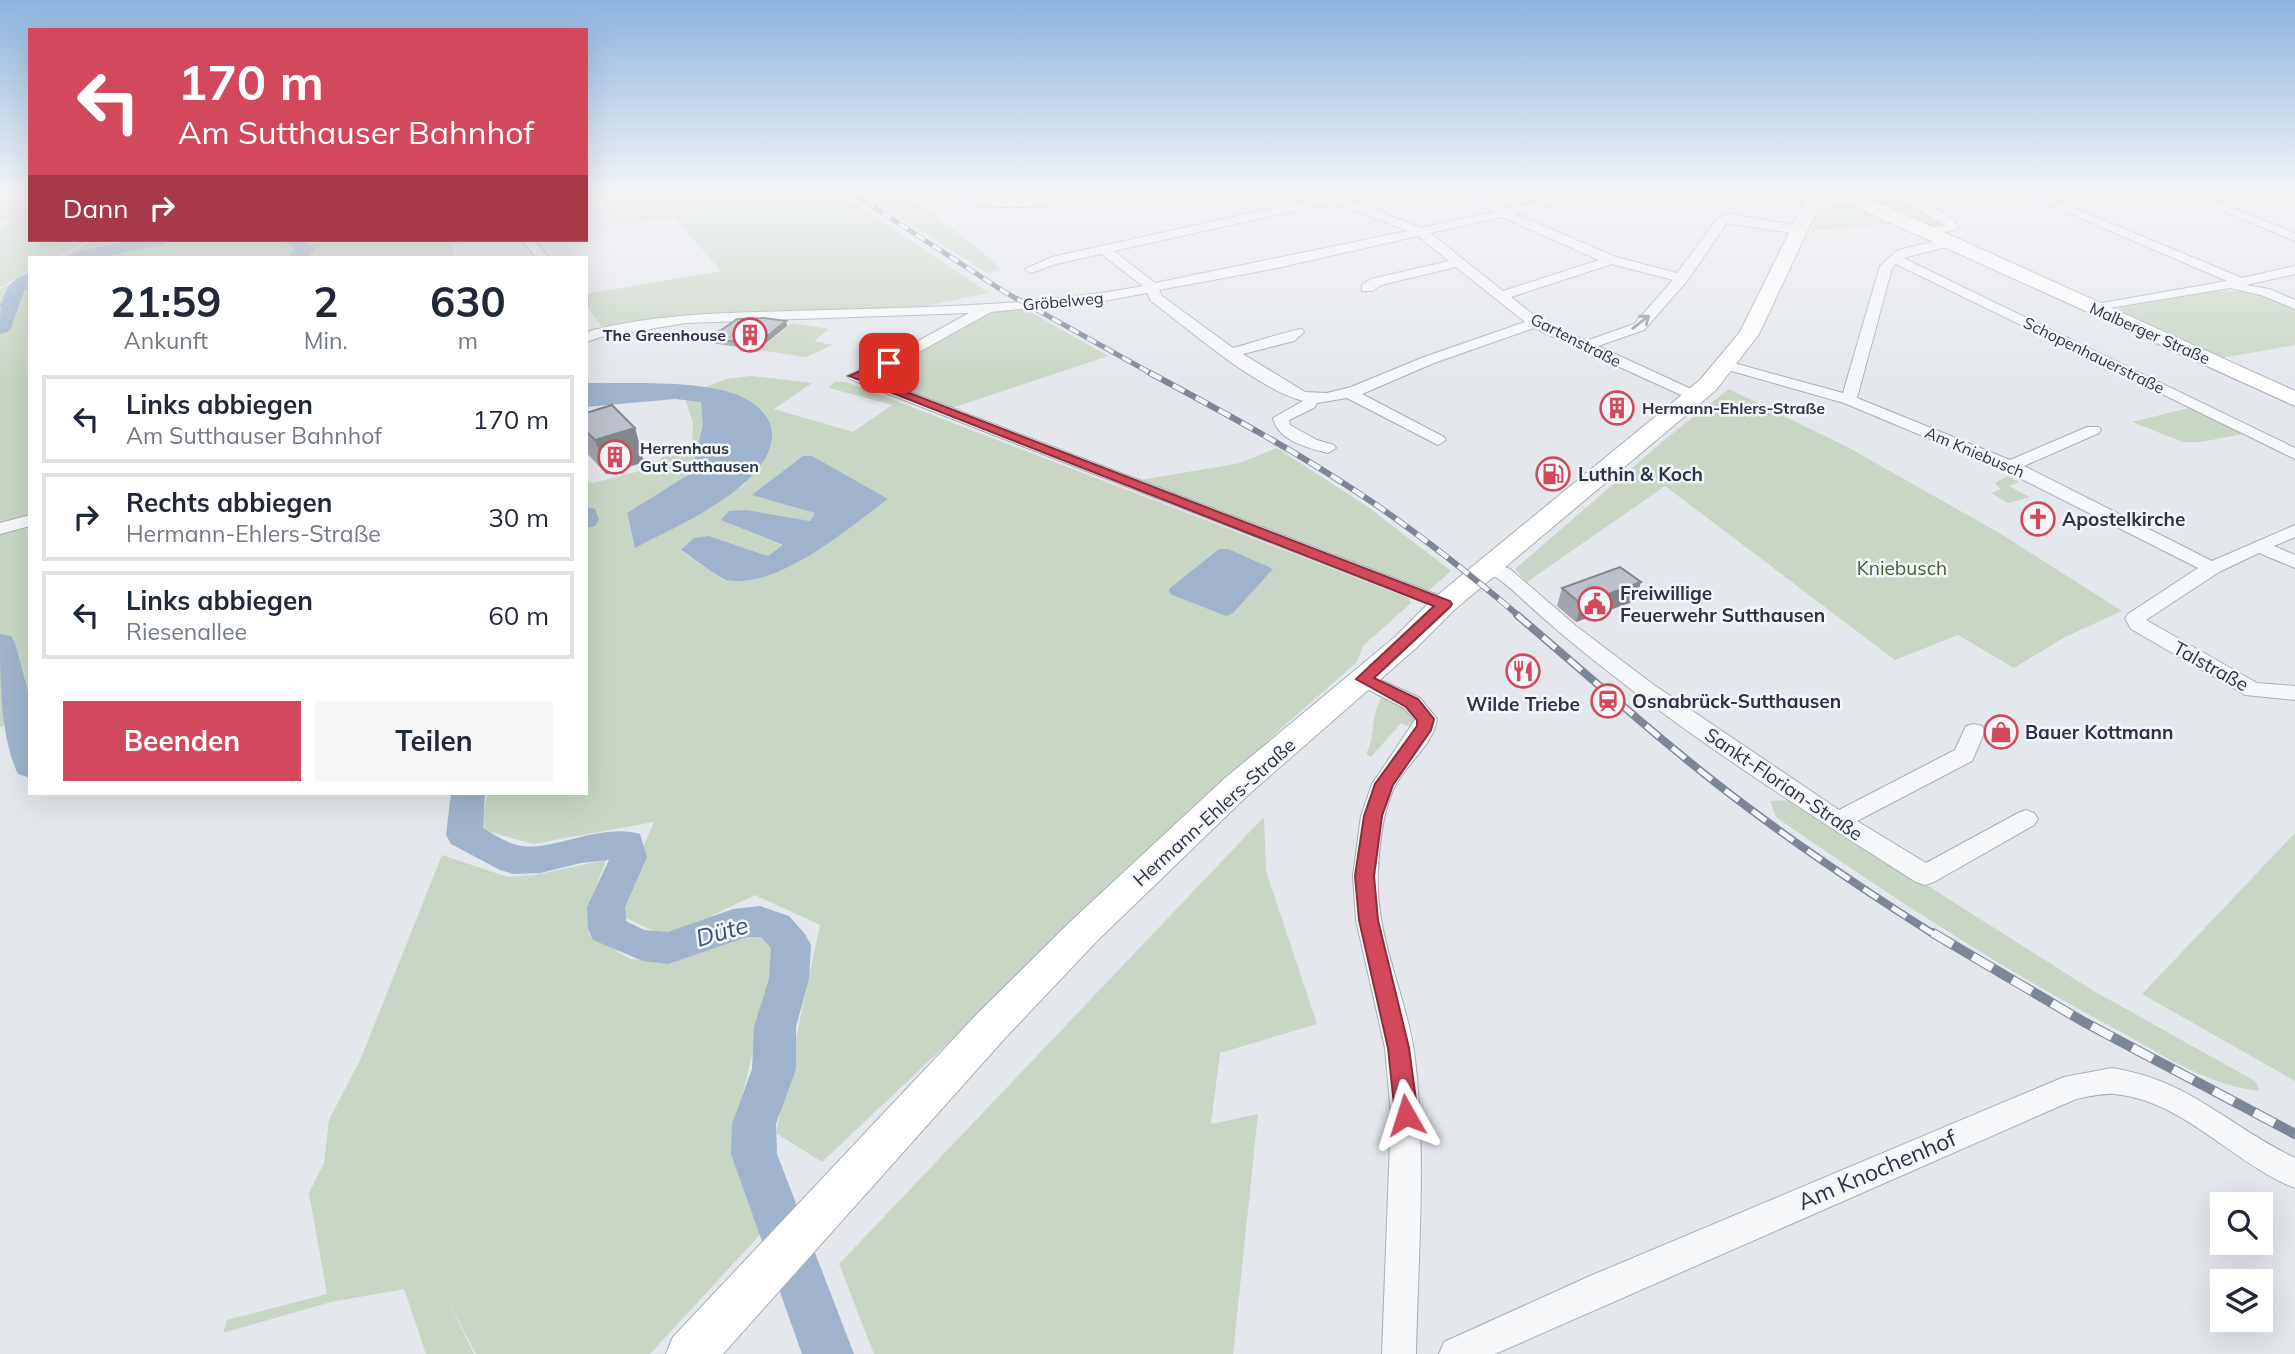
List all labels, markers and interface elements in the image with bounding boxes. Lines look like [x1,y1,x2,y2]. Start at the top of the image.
text: 170 m [178,51,324,112]
icon: left [63,56,154,147]
text: Am Sutthauser Bahnhof [178,112,534,152]
icon: right [143,189,181,227]
text: Dann [63,192,129,225]
text: 21:59 [110,275,222,328]
text: 2 [313,275,338,328]
text: 630 [430,275,506,328]
street label: Gröbelweg [1022,288,1104,314]
street label: Malberger Straße [2087,298,2213,368]
street label: Gartenstraße [1527,309,1625,371]
street label: Schopenhauerstraße [2020,312,2168,398]
one-way arrow [1632,315,1651,330]
building icon: The Greenhouse [731,316,769,354]
place label: The Greenhouse [603,325,726,345]
text: Ankunft [124,326,208,355]
text: Min. [304,326,348,355]
text: m [458,326,478,355]
pin [859,333,919,393]
icon: arrive [870,344,908,382]
text: Links abbiegen [126,388,313,421]
building icon: Hermann-Ehlers-Straße [1598,389,1636,427]
place label: Hermann-Ehlers-Straße [1642,398,1825,418]
icon: left [67,400,105,438]
text: 170 m [473,403,549,436]
text: Am Sutthauser Bahnhof [126,421,382,450]
street label: Am Kniebusch [1922,422,2028,482]
building icon: Herrenhaus Gut Sutthausen [596,438,634,476]
place label: Herrenhaus Gut Sutthausen [640,438,759,476]
fuel station icon: Luthin & Koch [1534,455,1572,493]
place label: Luthin & Koch [1578,462,1703,486]
text: Rechts abbiegen [126,486,332,519]
icon: right [67,498,105,536]
church icon: Apostelkirche [2019,500,2057,538]
text: 30 m [488,501,549,534]
place label: Apostelkirche [2062,507,2185,531]
text: Hermann-Ehlers-Straße [126,519,381,548]
park label: Kniebusch [1857,556,1947,580]
place label: Freiwillige Feuerwehr Sutthausen [1620,581,1825,627]
text: Links abbiegen [126,584,313,617]
public building icon: Freiwillige Feuerwehr Sutthausen [1576,585,1614,623]
icon: left [67,596,105,634]
text: 60 m [488,599,549,632]
text: Riesenallee [126,617,247,646]
street label: Talstraße [2169,636,2253,696]
restaurant icon: Wilde Triebe [1504,652,1542,690]
station icon: Osnabrück-Sutthausen [1589,682,1627,720]
place label: Osnabrück-Sutthausen [1632,689,1841,713]
place label: Wilde Triebe [1466,692,1580,716]
button: Beenden [63,701,301,781]
button: Teilen [315,701,553,781]
shop icon: Bauer Kottmann [1982,713,2020,751]
place label: Bauer Kottmann [2025,720,2174,744]
street label: Sankt-Florian-Straße [1700,722,1868,846]
street label: Hermann-Ehlers-Straße [1128,733,1300,891]
water label: Düte [692,909,751,953]
position arrow [1369,1078,1443,1152]
street label: Am Knochenhof [1793,1123,1961,1216]
map controls [2210,1192,2273,1332]
button: search [2210,1192,2273,1255]
button: layers [2210,1269,2273,1332]

